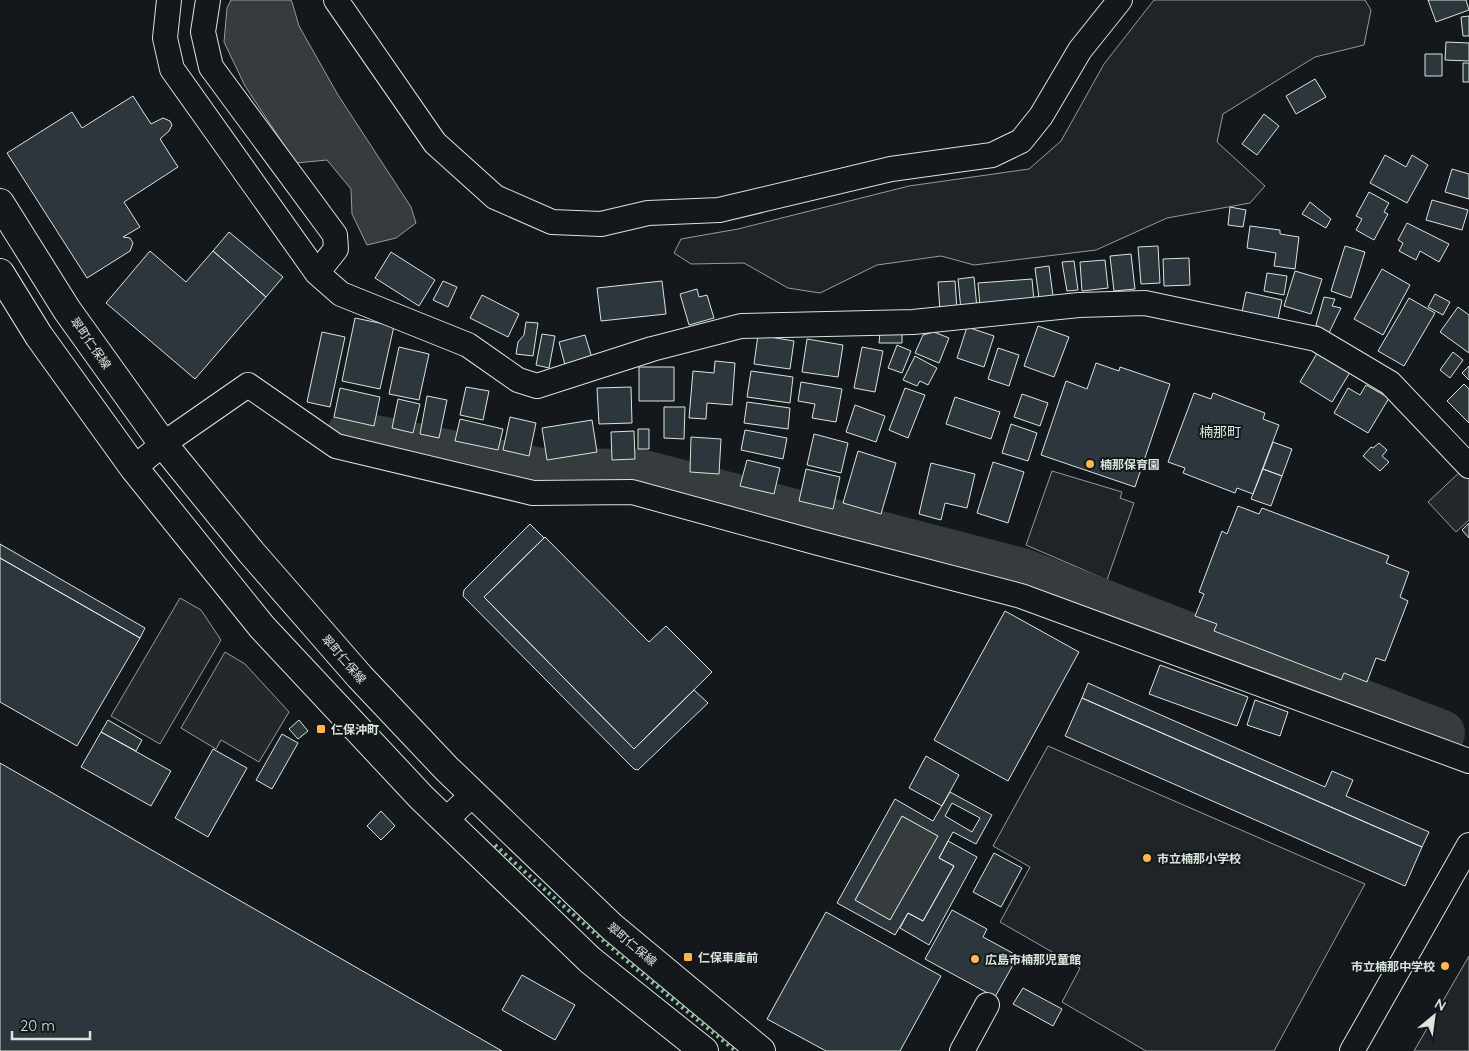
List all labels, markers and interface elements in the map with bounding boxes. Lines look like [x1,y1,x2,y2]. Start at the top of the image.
street label: 翠町仁保線 [68,314,114,372]
district label: 楠那町 [1199,423,1241,441]
place label: 楠那保育園 [1100,457,1160,472]
marker: 楠那保育園 [1084,458,1096,470]
street label: 翠町仁保線 [319,631,369,687]
place label: 仁保沖町 [331,722,379,737]
marker: 仁保沖町 [315,723,327,735]
place label: 市立楠那小学校 [1157,851,1241,866]
marker: 市立楠那小学校 [1141,852,1153,864]
street label: 翠町仁保線 [604,919,660,969]
place label: 仁保車庫前 [698,950,758,965]
marker: 仁保車庫前 [682,951,694,963]
place label: 広島市楠那児童館 [985,952,1081,967]
marker: 広島市楠那児童館 [969,953,981,965]
place label: 市立楠那中学校 [1351,959,1435,974]
marker: 市立楠那中学校 [1439,960,1451,972]
north arrow [1409,991,1459,1041]
text: N [1431,994,1449,1015]
scale bar [12,1008,90,1040]
text: 20 m [20,1016,55,1035]

